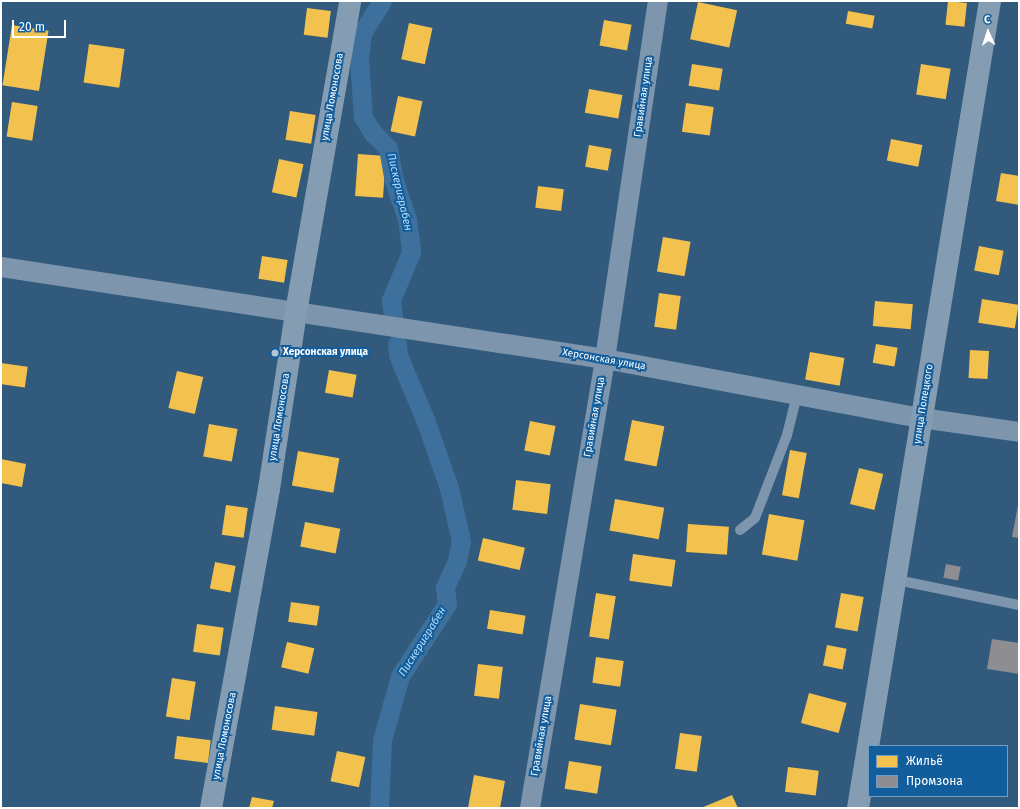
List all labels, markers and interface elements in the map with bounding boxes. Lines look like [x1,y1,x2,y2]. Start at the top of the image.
scale bar [14,12,68,38]
north arrow [968,12,1008,52]
text: С [984,13,991,26]
text: 20 m [19,20,45,34]
street label: улица Ломоносова [319,52,347,142]
street label: Гравийная улица [632,56,656,138]
water label: Пискериграбен [384,152,414,232]
place label: Херсонская улица [283,347,368,359]
street label: Херсонская улица [561,347,647,373]
marker: Херсонская улица [270,348,280,358]
street label: улица Полецкого [912,363,936,445]
street label: улица Ломоносова [267,372,293,462]
street label: Гравийная улица [582,376,608,458]
water label: Пискериграбен [396,605,450,679]
street label: улица Ломоносова [211,691,239,781]
street label: Гравийная улица [529,695,555,777]
legend [868,745,1008,797]
text: Жильё [906,754,943,768]
text: Промзона [906,774,963,788]

